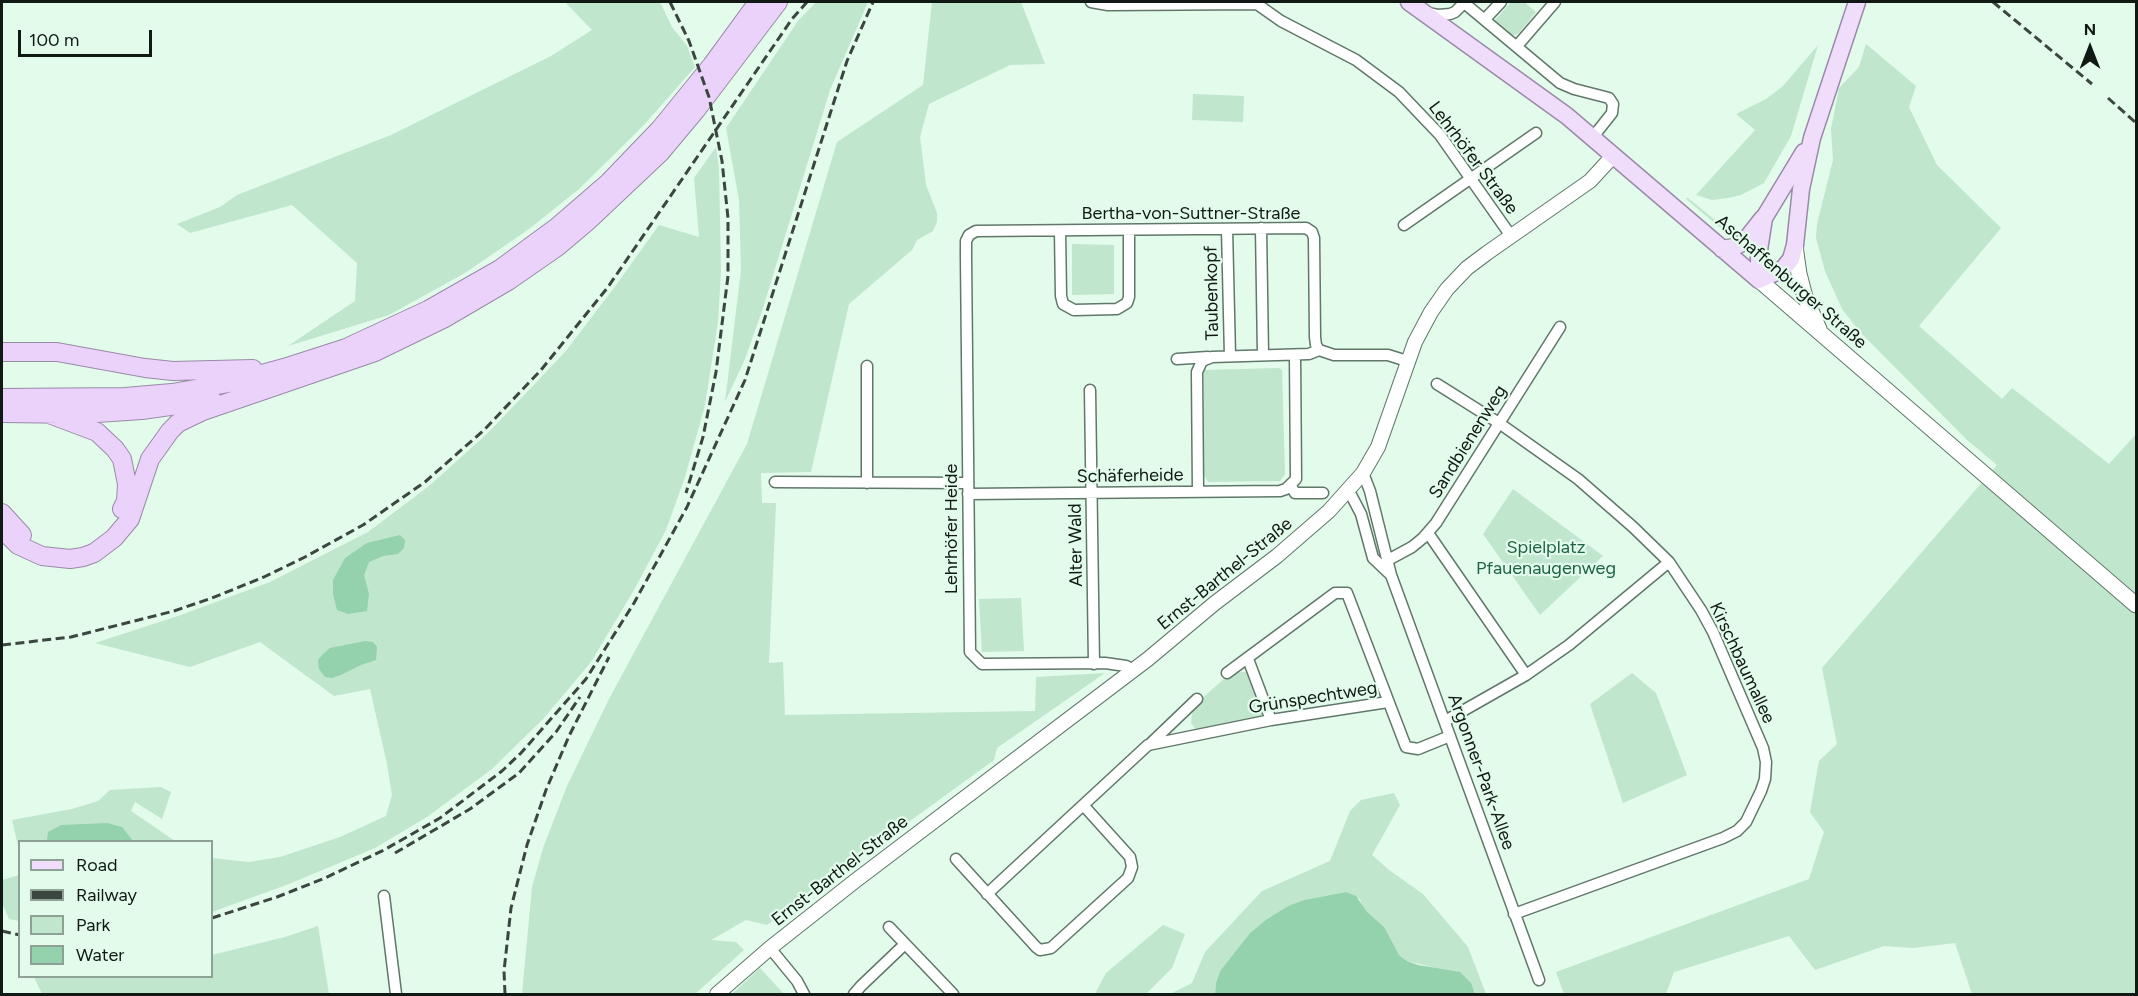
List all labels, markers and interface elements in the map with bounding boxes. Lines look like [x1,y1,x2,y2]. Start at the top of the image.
scale bar [21,18,154,56]
north arrow [2060,18,2120,78]
text: N [2084,20,2096,39]
text: 100 m [29,29,79,51]
street label: Lehrhöfer Straße [1423,97,1523,219]
street label: Bertha-von-Suttner-Straße [1082,203,1300,225]
street label: Aschaffenburger Straße [1711,210,1871,354]
street label: Taubenkopf [1200,245,1224,341]
street label: Sandbienenweg [1425,381,1511,503]
street label: Lehrhöfer Heide [941,464,963,594]
street label: Schäferheide [1076,464,1184,488]
street label: Alter Wald [1064,503,1088,587]
street label: Ernst-Barthel-Straße [1153,513,1297,635]
park label: Spielplatz Pfauenaugenweg [1476,537,1616,580]
street label: Kirschbaumallee [1704,599,1780,727]
street label: Grünspechtweg [1247,677,1379,719]
street label: Argonner-Park-Allee [1443,691,1519,853]
street label: Ernst-Barthel-Straße [768,811,912,931]
legend [18,840,213,978]
text: Road [76,854,117,876]
text: Railway [76,884,137,906]
text: Park [76,914,110,936]
text: Water [76,944,124,966]

